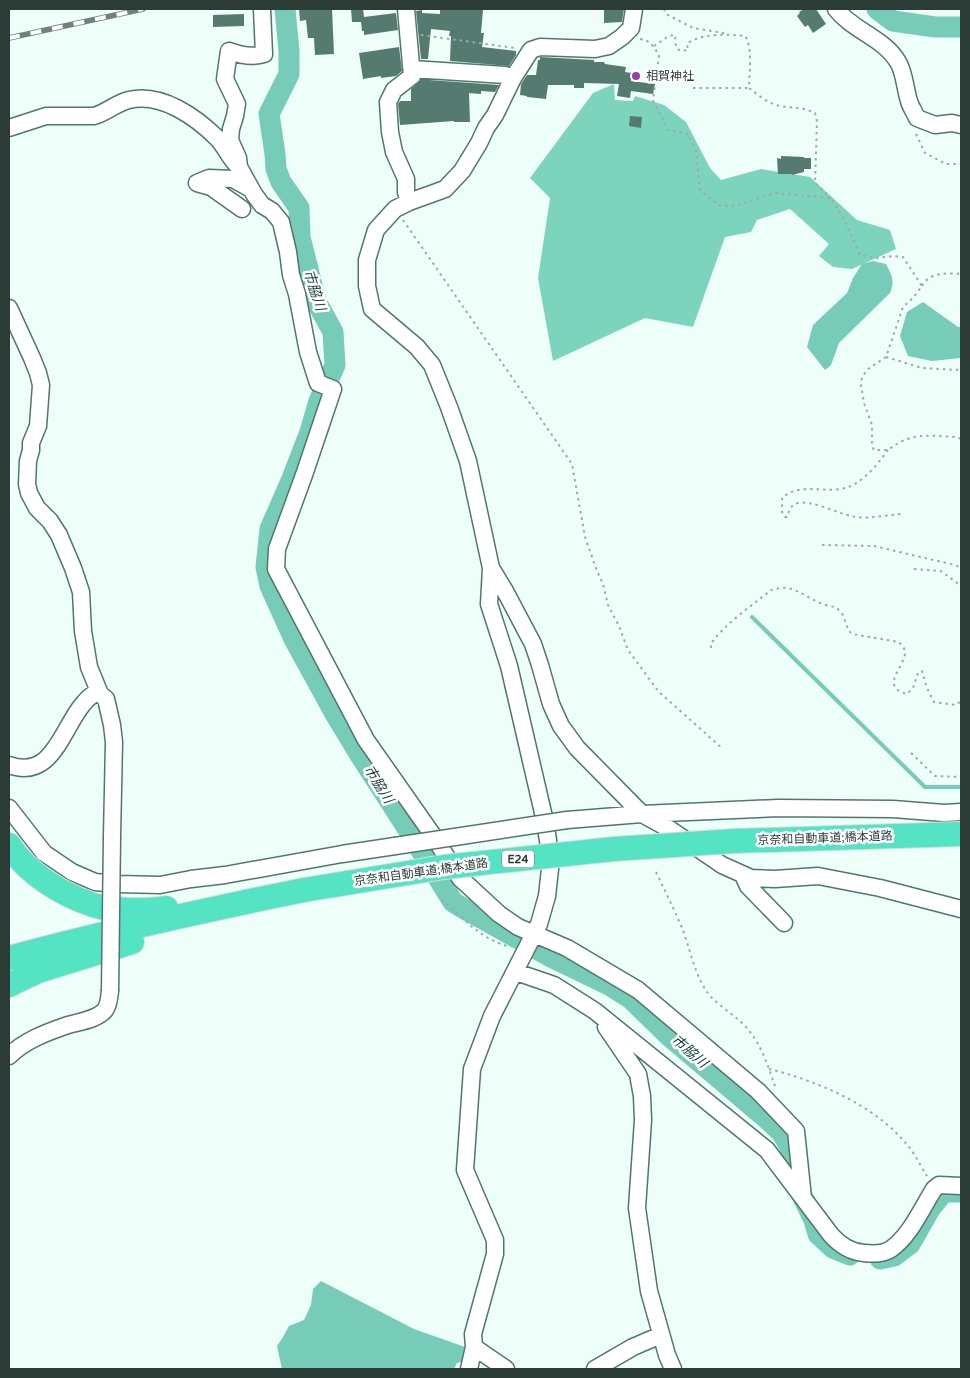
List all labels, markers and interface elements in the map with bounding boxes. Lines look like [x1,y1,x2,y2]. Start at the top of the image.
place label: 相賀神社 [646,69,694,83]
marker: 相賀神社 [630,70,642,82]
water label: 市脇川 [300,268,330,315]
water label: 市脇川 [360,762,398,808]
street label: 京奈和自動車道;橋本道路 [757,829,893,847]
road number: E24 [502,851,534,868]
street label: 京奈和自動車道;橋本道路 [353,856,489,888]
water label: 市脇川 [668,1031,713,1073]

